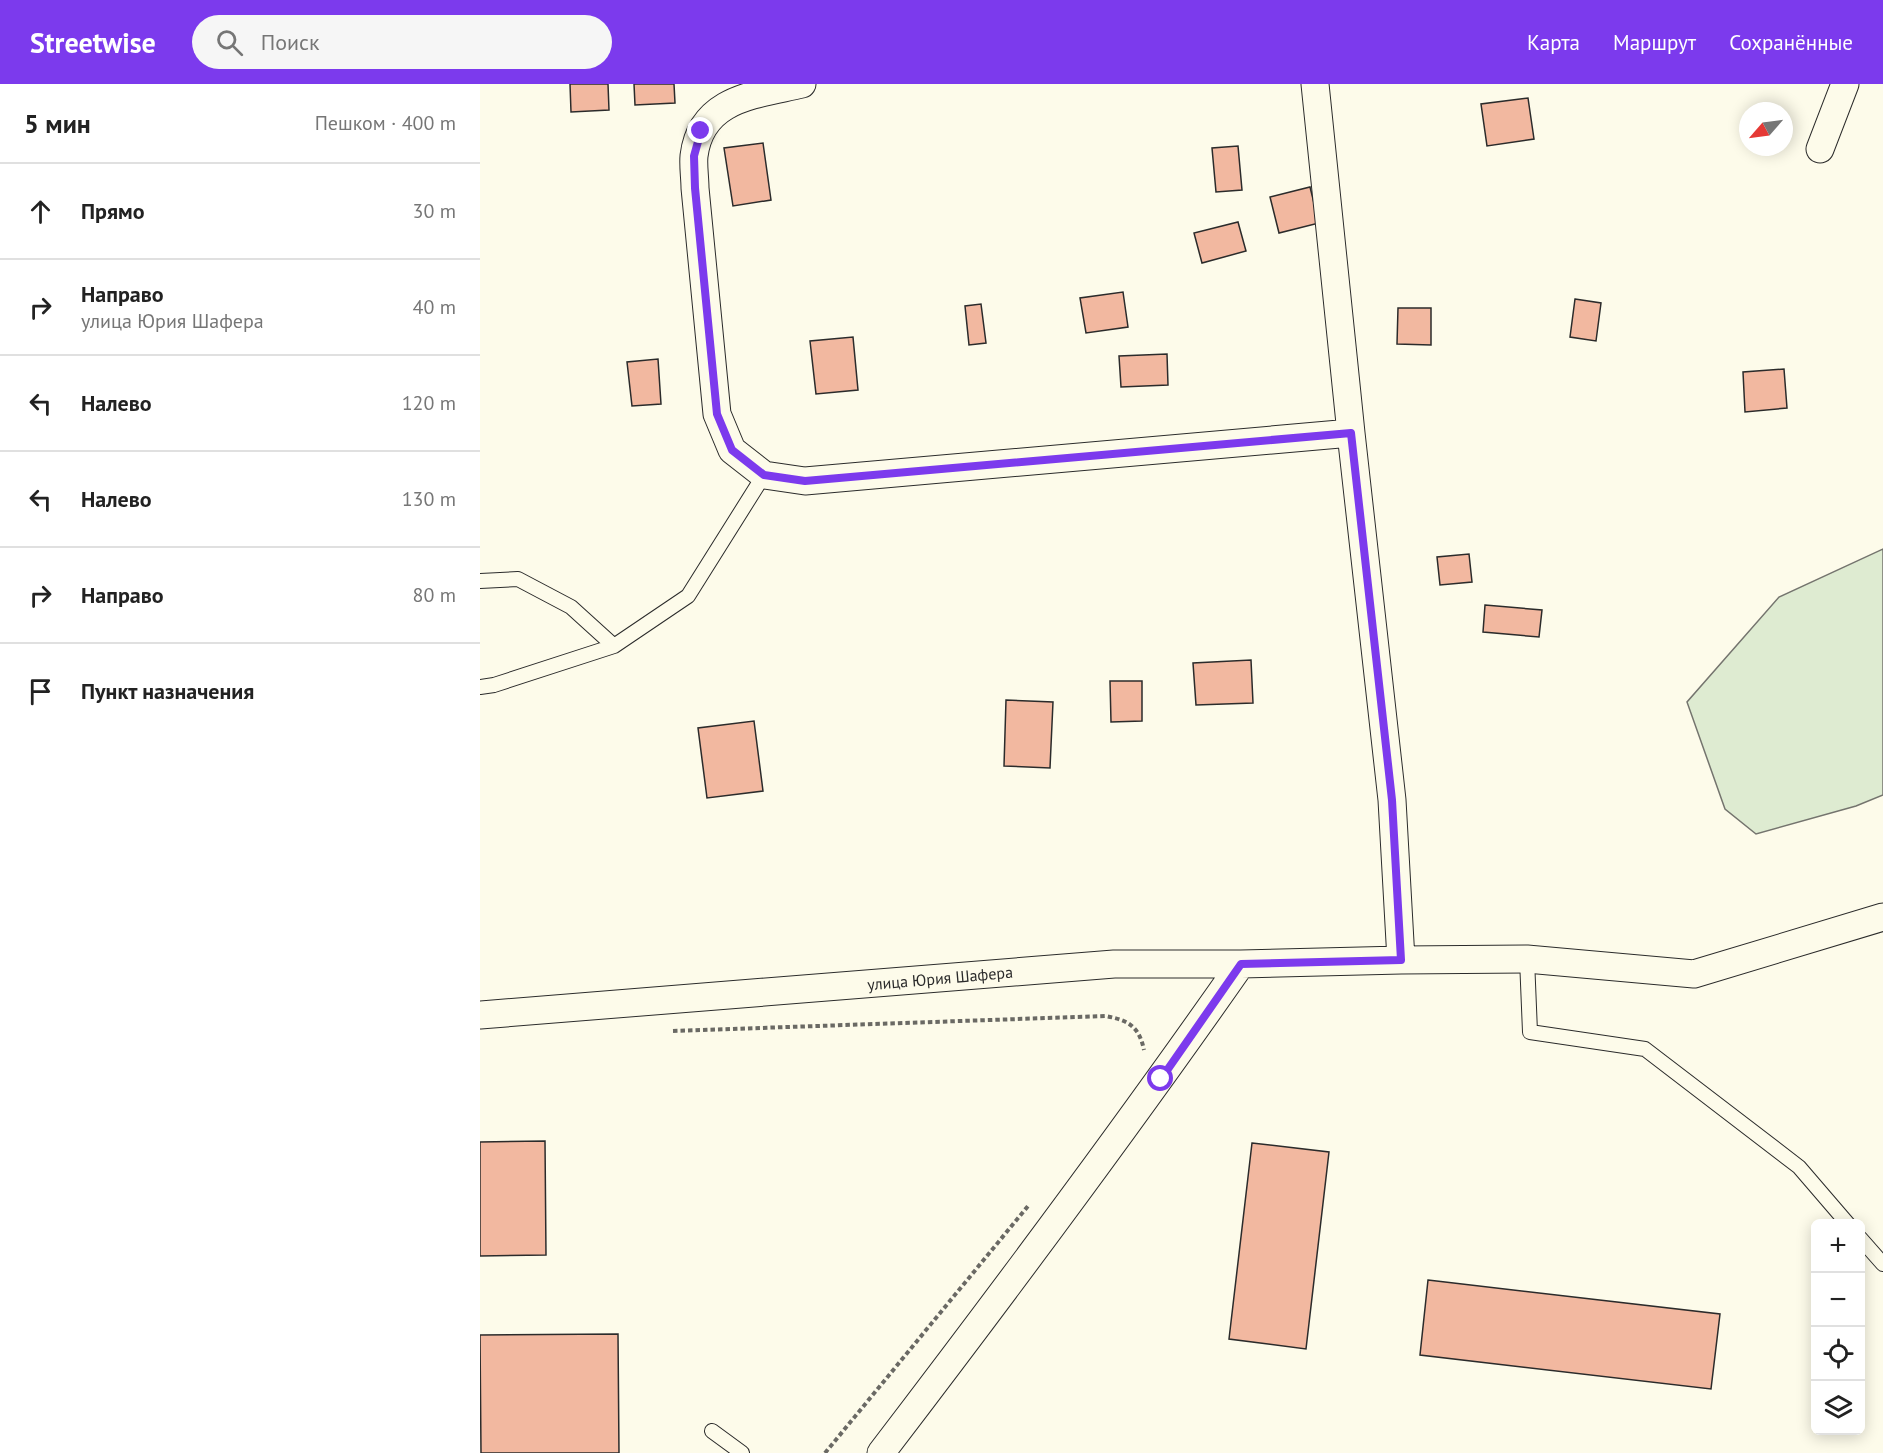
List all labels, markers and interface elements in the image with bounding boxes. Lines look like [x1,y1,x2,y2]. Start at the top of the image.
search box [192,15,612,69]
text: Streetwise [30,24,156,61]
icon: search [213,26,246,59]
text: Поиск [261,28,320,56]
text: Карта [1527,29,1580,56]
text: Маршрут [1613,29,1696,56]
text: Сохранённые [1729,29,1853,56]
north arrow [1739,102,1793,156]
text: 5 мин [24,107,91,140]
text: Пешком · 400 m [315,110,456,136]
route end [687,117,713,143]
icon: ahead [24,195,57,228]
text: Прямо [81,197,144,225]
text: 30 m [413,198,456,224]
text: Направо [81,280,164,308]
icon: right [24,291,57,324]
text: 40 m [413,294,456,320]
text: улица Юрия Шафера [81,308,264,334]
icon: left [24,387,57,420]
text: Налево [81,389,152,417]
text: 120 m [402,390,456,416]
icon: left [24,483,57,516]
text: Налево [81,485,152,513]
text: 130 m [402,486,456,512]
icon: right [24,579,57,612]
text: Направо [81,581,164,609]
text: 80 m [413,582,456,608]
icon: arrive [24,675,57,708]
text: Пункт назначения [81,677,254,705]
street label: улица Юрия Шафера [866,962,1014,994]
route start [1147,1065,1173,1091]
map controls [1811,1219,1865,1435]
button: + [1811,1219,1865,1273]
button: − [1811,1273,1865,1327]
button: locate [1811,1327,1865,1381]
button: layers [1811,1381,1865,1435]

